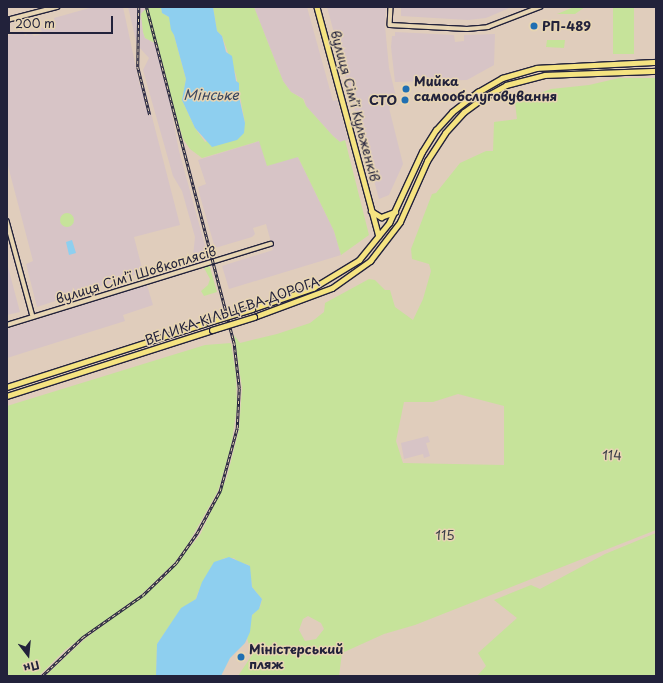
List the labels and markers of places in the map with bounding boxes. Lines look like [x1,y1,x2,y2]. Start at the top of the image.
place label: РП-489 [542,18,591,34]
marker: РП-489 [529,21,539,31]
place label: Мийка самообслуговування [414,74,557,105]
marker: Мийка самообслуговування [401,84,411,94]
place label: СТО [369,92,397,108]
marker: СТО [400,95,410,105]
place label: Міністерський пляж [249,642,343,673]
marker: Міністерський пляж [236,652,246,662]

